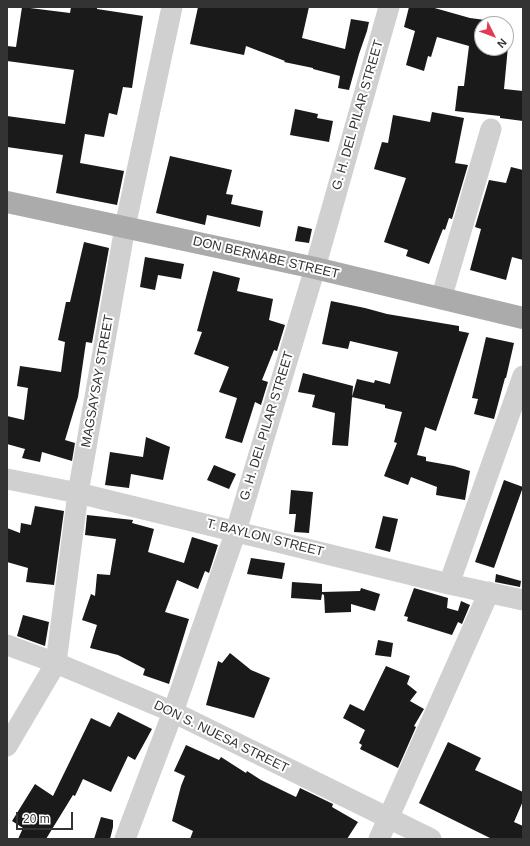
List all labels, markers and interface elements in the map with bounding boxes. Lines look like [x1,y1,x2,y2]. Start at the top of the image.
north arrow [474,16,514,56]
text: N [495,36,509,50]
street label: G. H. DEL PILAR STREET [329,38,387,192]
street label: DON BERNABE STREET [191,234,341,282]
street label: MAGSAYSAY STREET [79,313,117,449]
street label: G. H. DEL PILAR STREET [237,349,297,503]
street label: T. BAYLON STREET [205,516,325,560]
street label: DON S. NUESA STREET [151,698,291,776]
scale bar [18,804,75,830]
text: 20 m [23,812,50,826]

